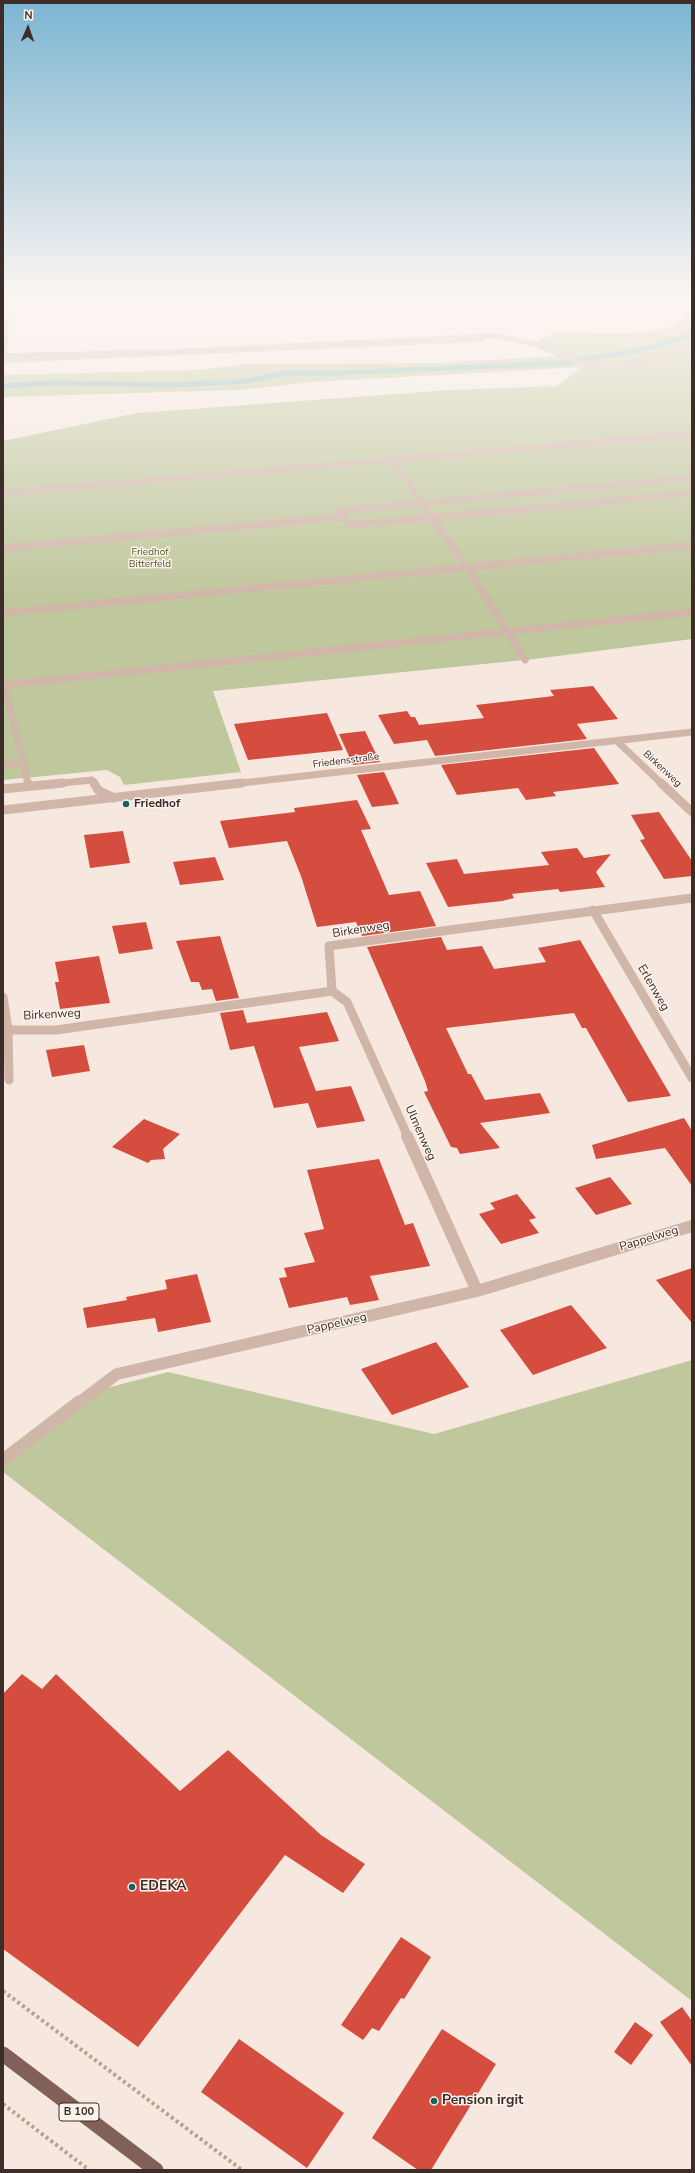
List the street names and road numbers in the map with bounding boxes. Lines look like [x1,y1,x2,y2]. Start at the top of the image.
street label: Birkenweg [640,748,684,790]
street label: Friedensstraße [312,751,380,771]
street label: Birkenweg [331,918,391,942]
street label: Erlenweg [634,962,672,1014]
street label: Birkenweg [23,1006,81,1024]
street label: Ulmenweg [401,1103,439,1163]
street label: Pappelweg [618,1223,680,1255]
street label: Pappelweg [306,1310,368,1338]
road number: B 100 [59,2103,99,2121]

